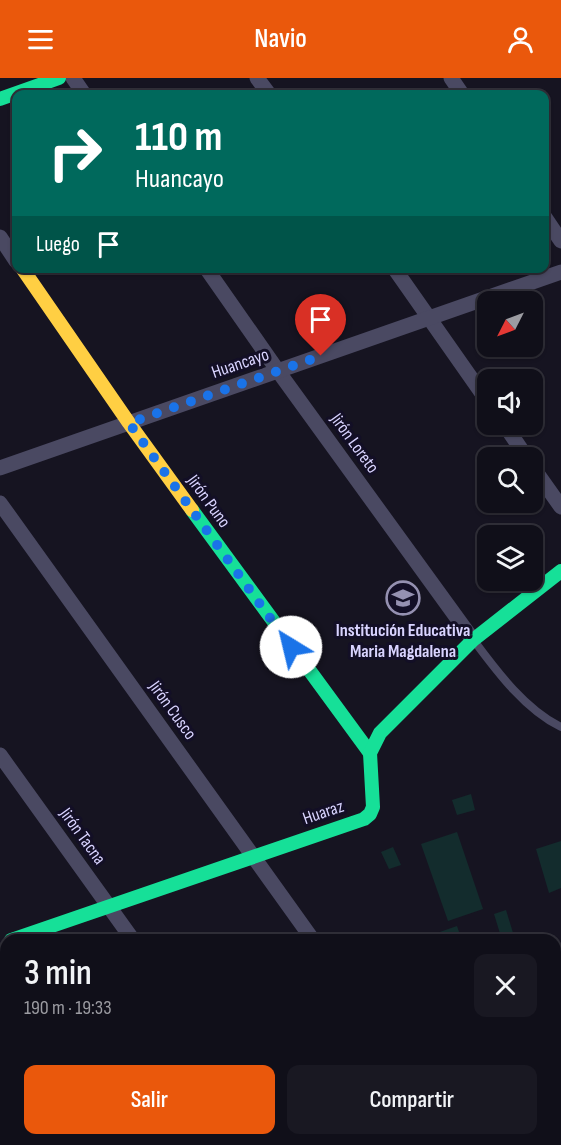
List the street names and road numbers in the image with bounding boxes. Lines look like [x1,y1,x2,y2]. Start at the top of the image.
street label: Huancayo [209,344,272,383]
street label: Jirón Loreto [325,408,383,477]
street label: Jirón Puno [182,470,235,532]
street label: Jirón Cusco [144,676,201,744]
street label: Huaraz [300,796,347,829]
street label: Jirón Tacna [54,803,110,869]

